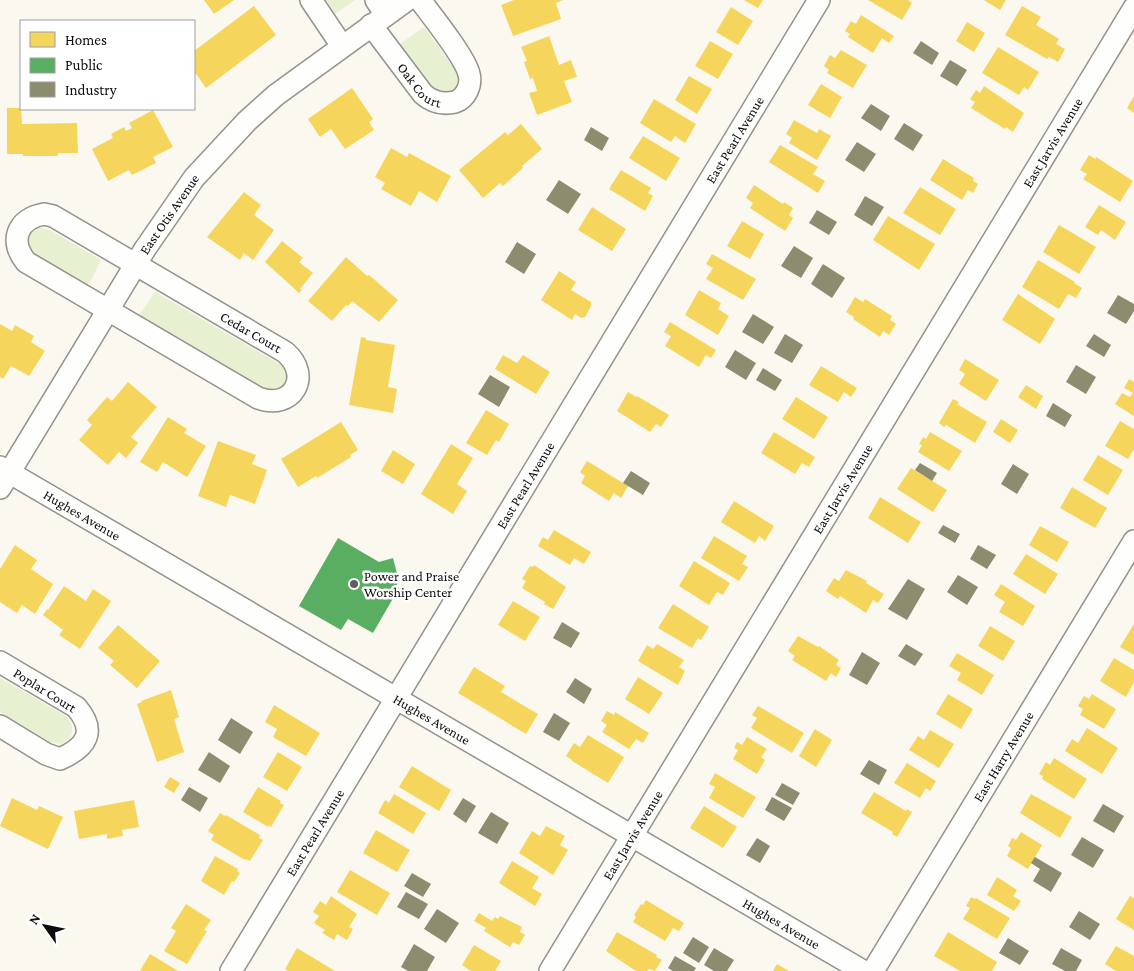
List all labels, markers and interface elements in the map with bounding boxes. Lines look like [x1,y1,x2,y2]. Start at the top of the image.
legend [20,20,195,110]
text: Homes [65,32,107,48]
text: Public [65,57,103,73]
street label: Oak Court [394,60,443,111]
text: Industry [65,82,117,99]
street label: East Pearl Avenue [702,93,767,186]
street label: East Jarvis Avenue [1019,95,1086,190]
street label: East Otis Avenue [136,170,202,257]
street label: Cedar Court [218,308,285,356]
street label: East Pearl Avenue [493,439,558,532]
street label: East Jarvis Avenue [809,441,876,537]
street label: Hughes Avenue [41,486,123,544]
place label: Power and Praise Worship Center [364,568,459,600]
marker: Power and Praise Worship Center [348,578,360,590]
street label: Poplar Court [11,664,80,716]
street label: Hughes Avenue [390,690,473,748]
street label: East Harry Avenue [970,708,1037,805]
street label: East Pearl Avenue [282,786,347,879]
street label: East Jarvis Avenue [599,787,666,883]
street label: Hughes Avenue [740,895,823,952]
north arrow [20,901,70,951]
text: N [25,910,44,927]

